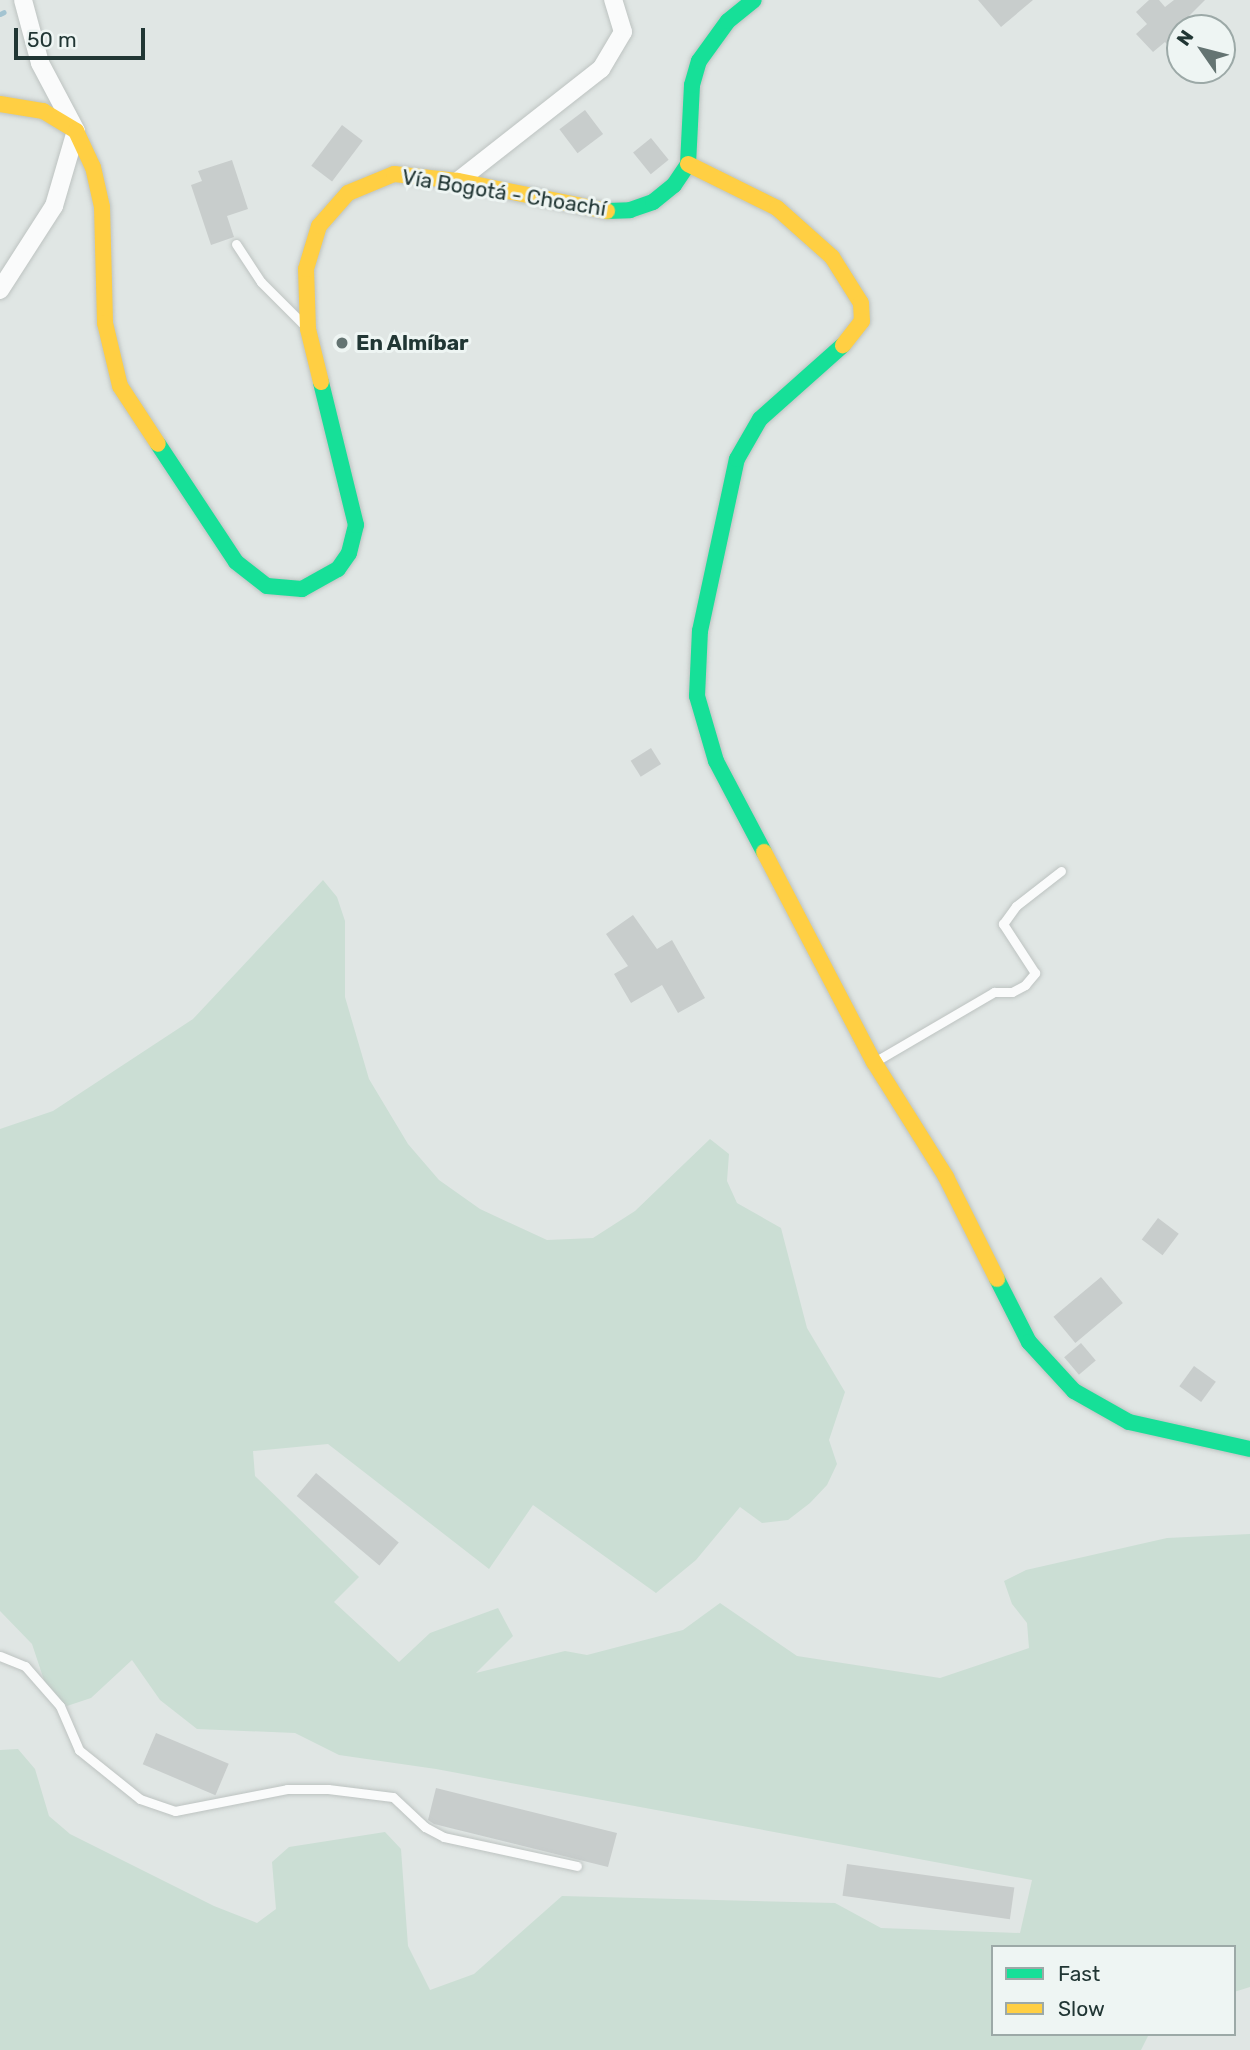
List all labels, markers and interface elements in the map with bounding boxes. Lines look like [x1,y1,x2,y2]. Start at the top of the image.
scale bar [18,14,149,58]
north arrow [1166,14,1236,84]
text: N [1172,26,1198,50]
text: 50 m [27,27,77,52]
street label: Vía Bogotá - Choachí [400,164,608,222]
place label: En Almíbar [356,330,469,356]
marker: En Almíbar [334,335,350,351]
legend [991,1945,1236,2036]
text: Fast [1058,1961,1100,1986]
text: Slow [1058,1996,1105,2021]

